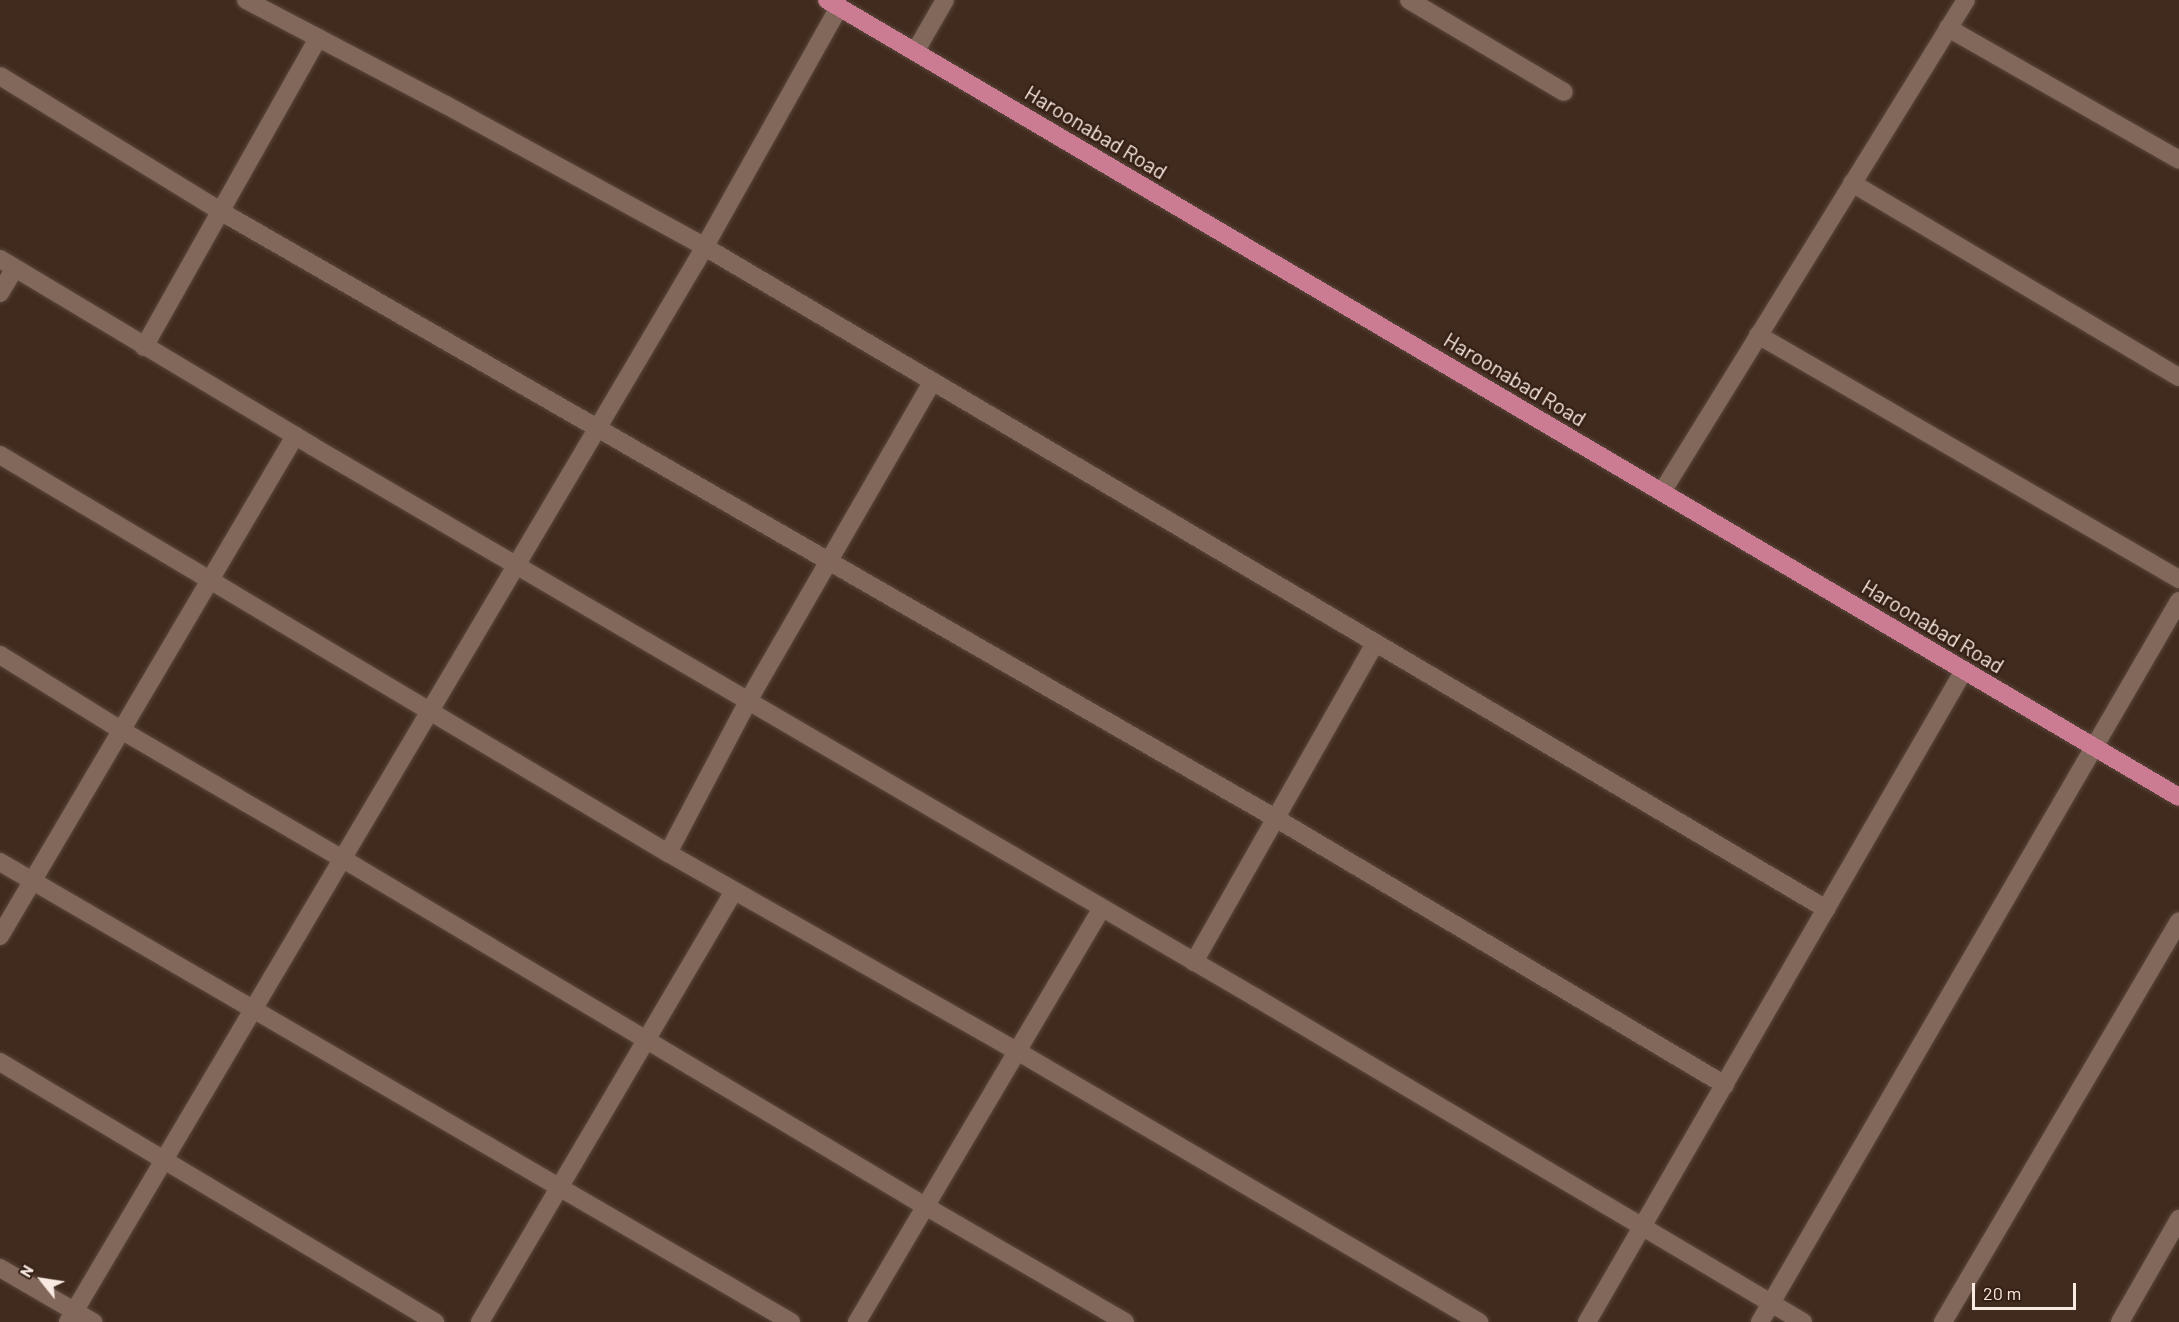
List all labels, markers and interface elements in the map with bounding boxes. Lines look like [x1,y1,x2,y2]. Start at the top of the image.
street label: Haroonabad Road [1020,80,1172,184]
street label: Haroonabad Road [1439,327,1591,431]
street label: Haroonabad Road [1857,574,2009,678]
north arrow [12,1250,72,1310]
text: N [15,1261,37,1280]
scale bar [1975,1271,2078,1309]
text: 20 m [1983,1282,2021,1304]

